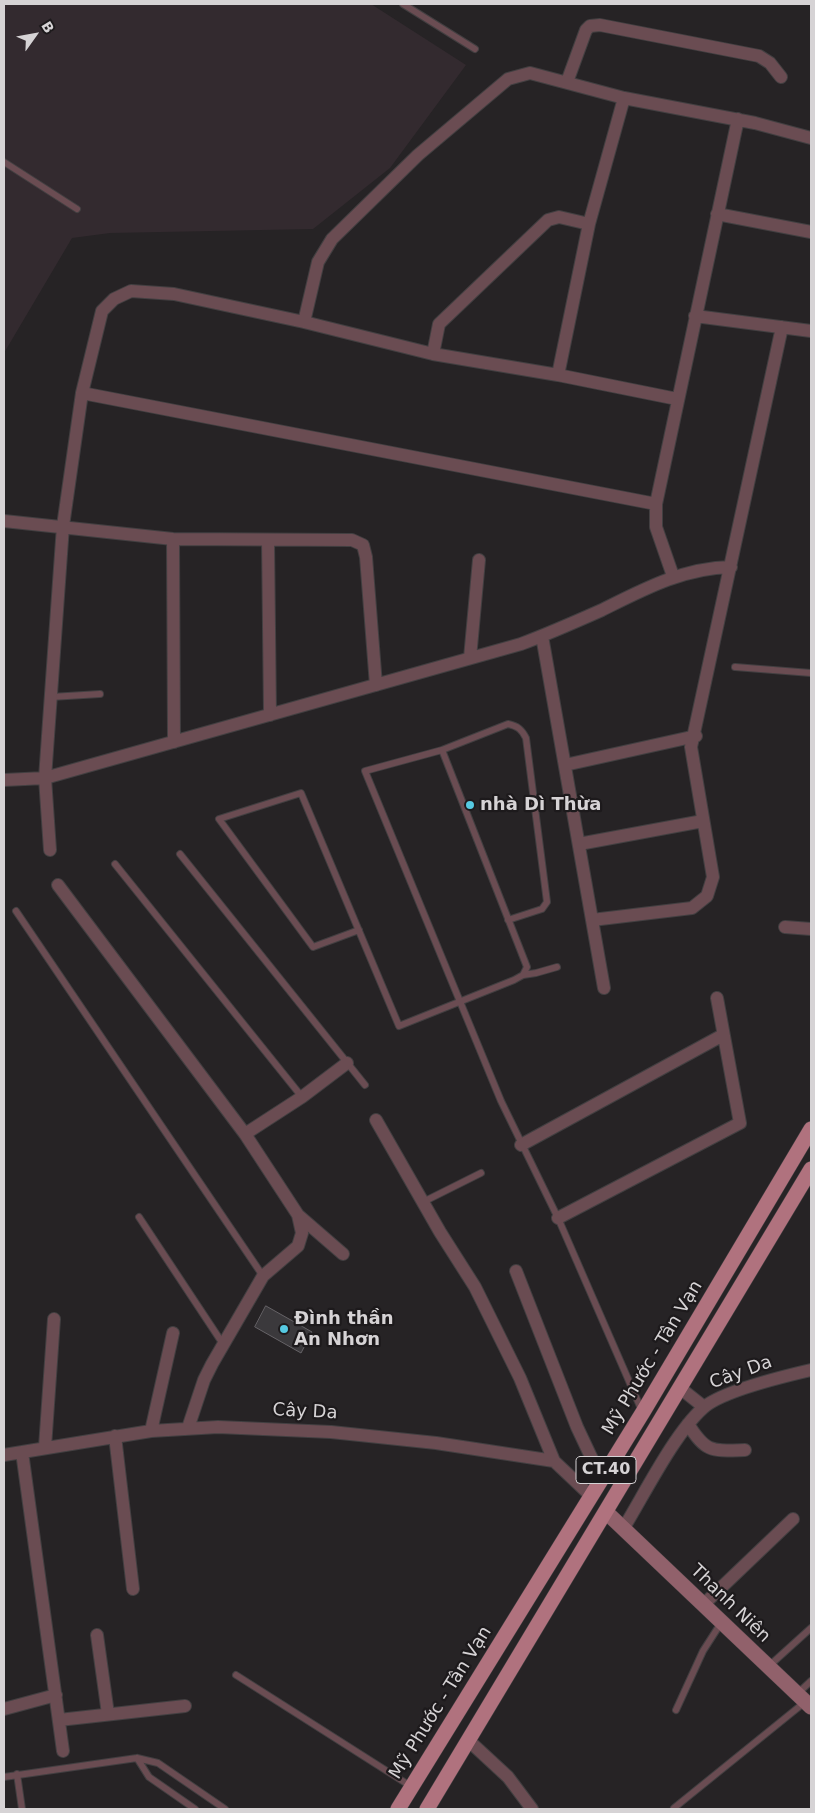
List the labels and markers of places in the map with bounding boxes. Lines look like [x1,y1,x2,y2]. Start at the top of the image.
place label: nhà Dì Thừa [480,794,601,816]
marker: nhà Dì Thừa [464,799,476,811]
place label: Đình thần An Nhơn [294,1308,394,1350]
marker: Đình thần An Nhơn [278,1323,290,1335]

